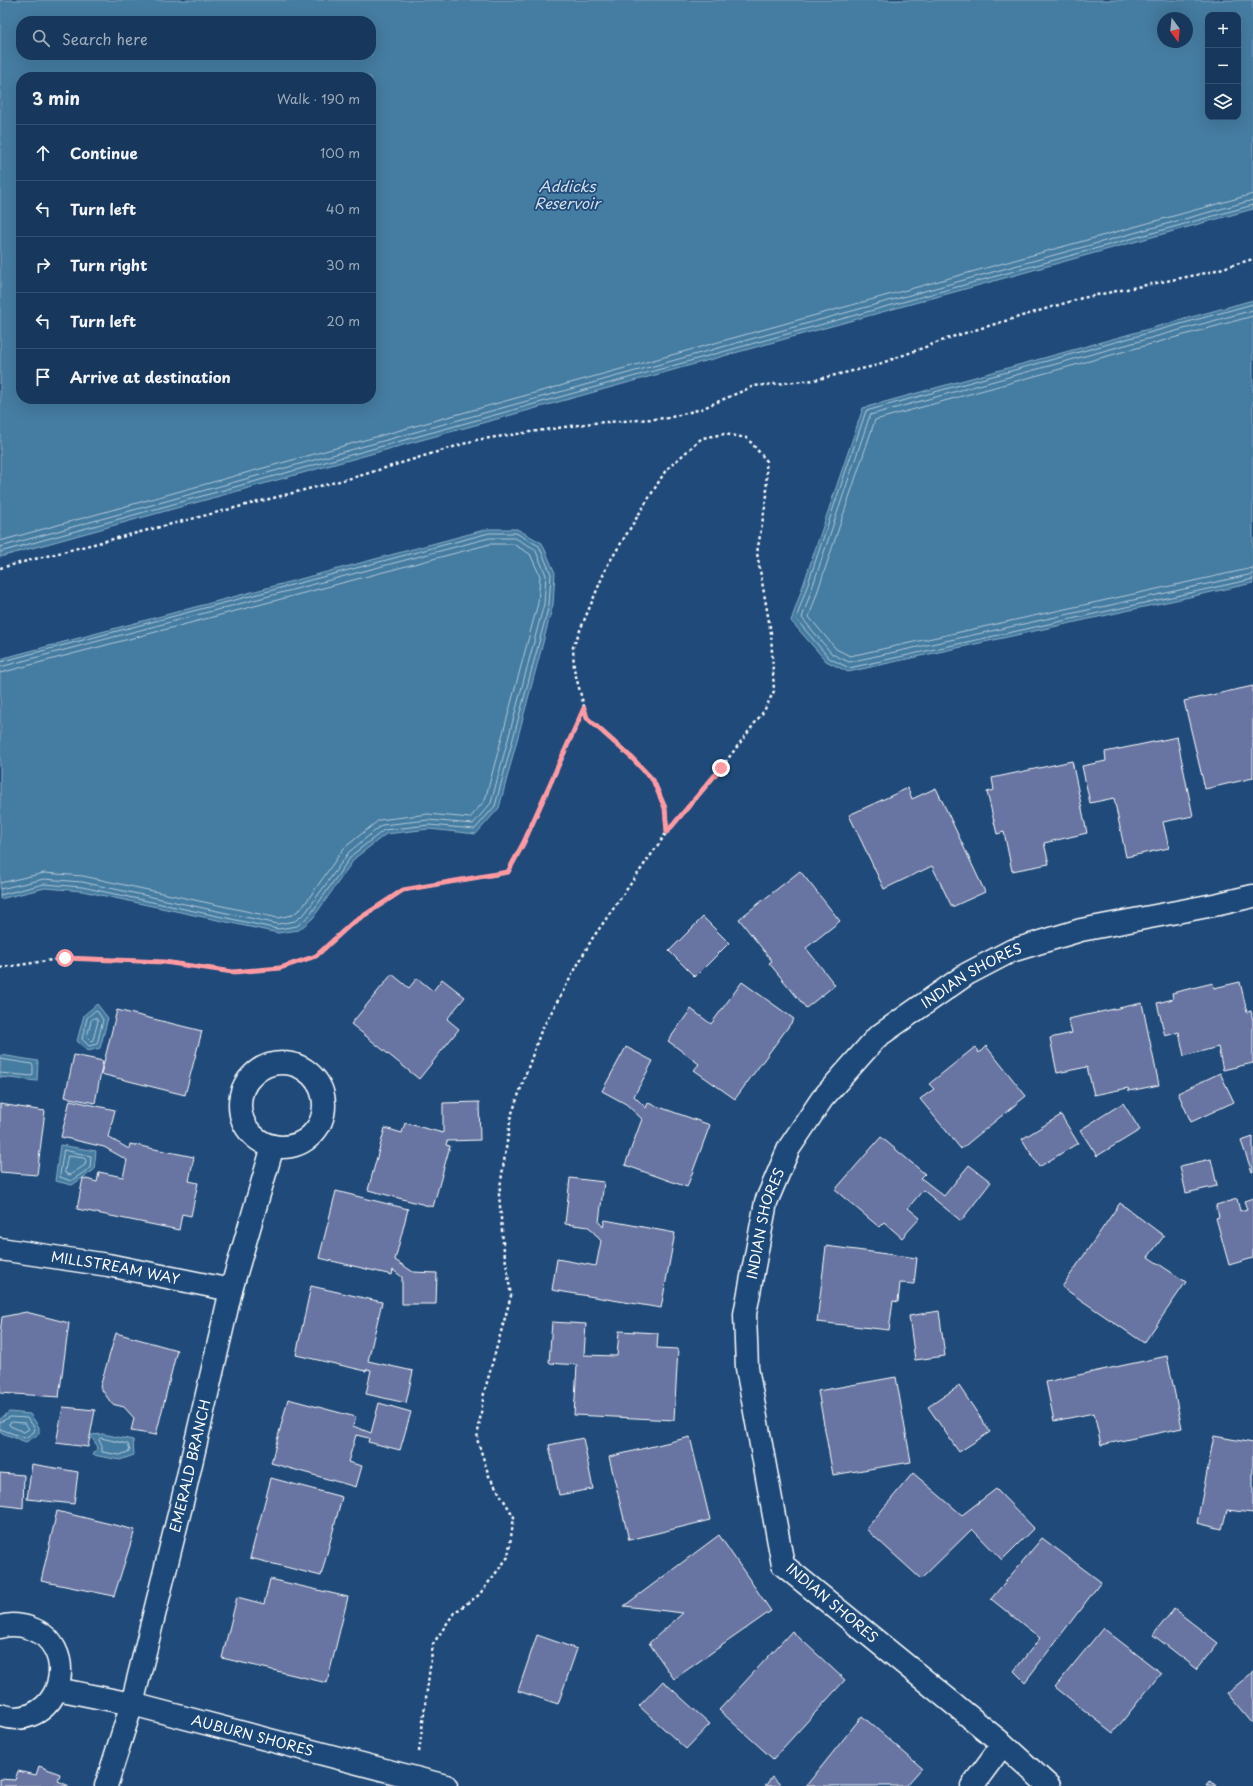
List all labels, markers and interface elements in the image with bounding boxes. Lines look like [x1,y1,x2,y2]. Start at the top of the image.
north arrow [1157,12,1193,48]
map controls [1205,12,1241,120]
button: + [1205,12,1241,48]
search box [16,16,376,60]
icon: search [30,27,52,49]
text: Search here [62,27,148,50]
button: − [1205,48,1241,84]
button: layers [1205,84,1241,120]
text: 3 min [32,85,80,111]
text: Walk · 190 m [277,89,360,108]
text: Continue [70,141,138,164]
icon: ahead [32,142,54,164]
text: 100 m [320,143,360,162]
water label: Addicks Reservoir [534,174,602,214]
text: Turn left [70,197,136,220]
icon: left [32,198,54,220]
text: 40 m [326,199,360,218]
text: Turn right [70,253,147,276]
icon: right [32,254,54,276]
text: 30 m [326,255,360,274]
text: Turn left [70,309,136,332]
icon: left [32,310,54,332]
text: 20 m [326,311,360,330]
text: Arrive at destination [70,365,231,388]
icon: arrive [32,366,54,388]
route end [712,759,730,777]
street label: INDIAN SHORES [916,937,1024,1013]
route start [56,949,74,967]
street label: INDIAN SHORES [741,1164,789,1281]
street label: MILLSTREAM WAY [50,1246,182,1289]
street label: EMERALD BRANCH [164,1397,215,1535]
street label: INDIAN SHORES [782,1558,883,1647]
street label: AUBURN SHORES [189,1709,316,1761]

